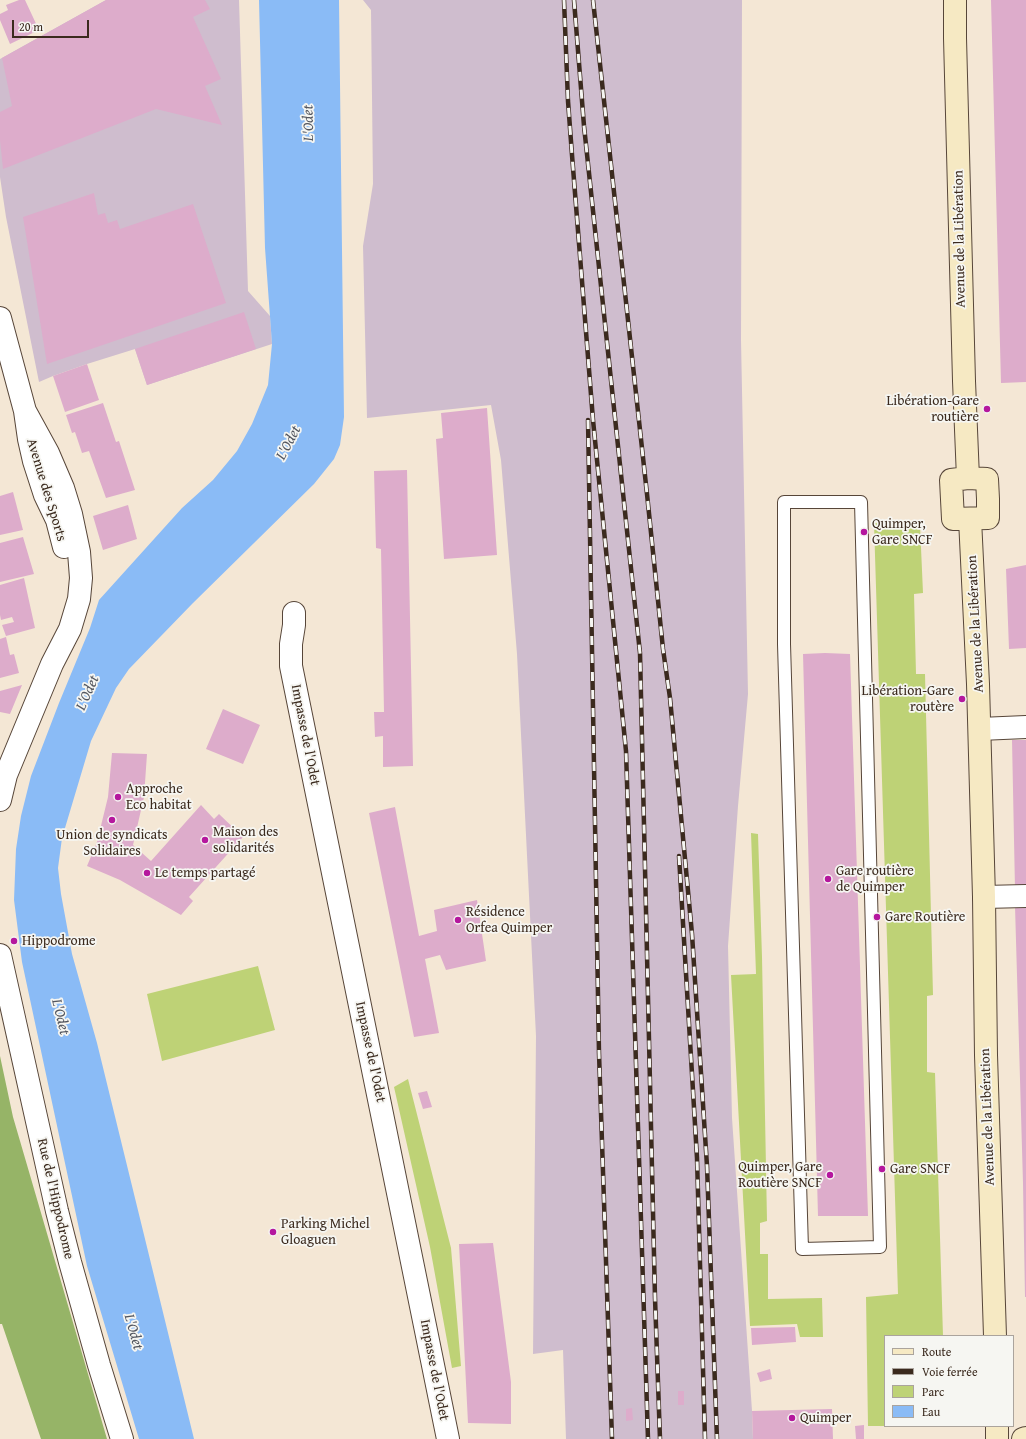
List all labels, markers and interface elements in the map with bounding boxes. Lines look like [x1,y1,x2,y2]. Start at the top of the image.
scale bar [14,12,91,38]
text: 20 m [19,18,43,35]
water label: L'Odet [300,105,318,141]
street label: Avenue de la Libération [950,170,970,308]
place label: Libération-Gare routière [887,393,979,426]
marker: Libération-Gare routière [982,404,992,414]
water label: L'Odet [273,423,305,463]
street label: Avenue des Sports [22,437,70,543]
place label: Quimper, Gare SNCF [872,516,933,548]
marker: Quimper, Gare SNCF [859,527,869,537]
street label: Avenue de la Libération [964,555,988,693]
water label: L'Odet [72,673,104,713]
street label: Impasse de l'Odet [287,683,323,787]
place label: Libération-Gare routère [862,683,954,716]
marker: Libération-Gare routère [957,694,967,704]
place label: Approche Eco habitat [126,781,192,814]
marker: Approche Eco habitat [113,792,123,802]
marker: Union de syndicats Solidaires [107,815,117,825]
place label: Maison des solidarités [213,824,278,856]
place label: Union de syndicats Solidaires [56,827,168,860]
marker: Maison des solidarités [200,835,210,845]
place label: Gare routière de Quimper [836,863,914,896]
place label: Le temps partagé [155,865,256,881]
marker: Le temps partagé [142,868,152,878]
marker: Gare routière de Quimper [823,874,833,884]
place label: Résidence Orfea Quimper [466,904,552,936]
place label: Gare Routière [885,909,965,925]
marker: Gare Routière [872,912,882,922]
marker: Résidence Orfea Quimper [453,915,463,925]
place label: Hippodrome [22,933,96,949]
marker: Hippodrome [9,936,19,946]
water label: L'Odet [47,997,73,1037]
street label: Impasse de l'Odet [351,1000,389,1104]
street label: Avenue de la Libération [977,1048,999,1186]
street label: Rue de l'Hippodrome [33,1137,77,1261]
place label: Quimper, Gare Routière SNCF [738,1159,822,1192]
place label: Gare SNCF [890,1161,951,1177]
marker: Gare SNCF [877,1164,887,1174]
marker: Quimper, Gare Routière SNCF [825,1170,835,1180]
place label: Parking Michel Gloaguen [281,1216,370,1248]
marker: Parking Michel Gloaguen [268,1227,278,1237]
water label: L'Odet [119,1312,147,1352]
street label: Impasse de l'Odet [416,1318,452,1422]
legend [884,1335,1014,1427]
text: Route [922,1343,951,1360]
text: Voie ferrée [922,1363,978,1380]
text: Parc [922,1383,944,1400]
text: Eau [922,1403,940,1420]
place label: Quimper [800,1410,851,1426]
marker: Quimper [787,1413,797,1423]

